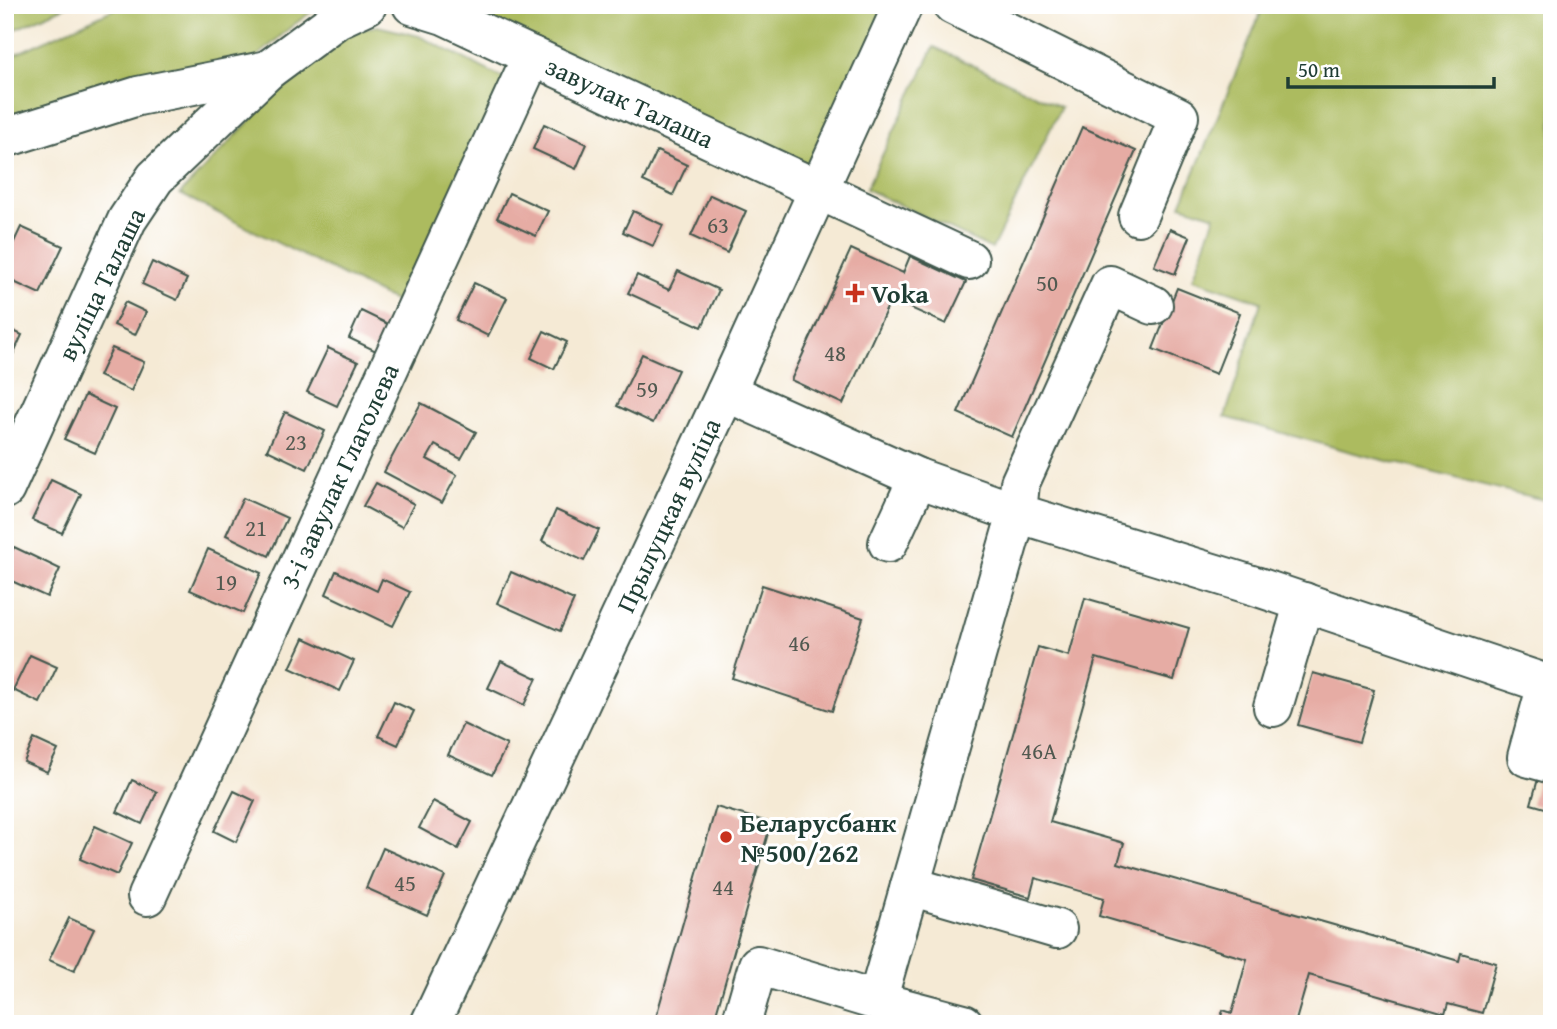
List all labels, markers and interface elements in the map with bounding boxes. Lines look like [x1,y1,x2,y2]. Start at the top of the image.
street label: завулак Талаша [540,46,721,158]
scale bar [1288,46,1494,90]
text: 50 m [1298,54,1340,85]
street label: вуліца Талаша [47,200,155,367]
house number: 63 [707,208,729,241]
house number: 50 [1036,266,1058,299]
place label: Voka [871,274,929,313]
marker: Voka [845,283,865,303]
house number: 48 [824,336,846,369]
street label: 3-і завулак Глаголева [270,356,409,595]
house number: 59 [636,372,658,405]
street label: Прылуцкая вуліца [606,411,730,619]
house number: 23 [285,425,307,458]
house number: 21 [245,511,267,544]
house number: 19 [215,565,237,598]
house number: 46 [788,626,810,659]
house number: 46А [1021,734,1057,767]
place label: Беларусбанк №500/262 [740,803,896,872]
marker: Беларусбанк №500/262 [718,829,734,845]
house number: 45 [394,866,416,899]
house number: 44 [712,870,734,903]

